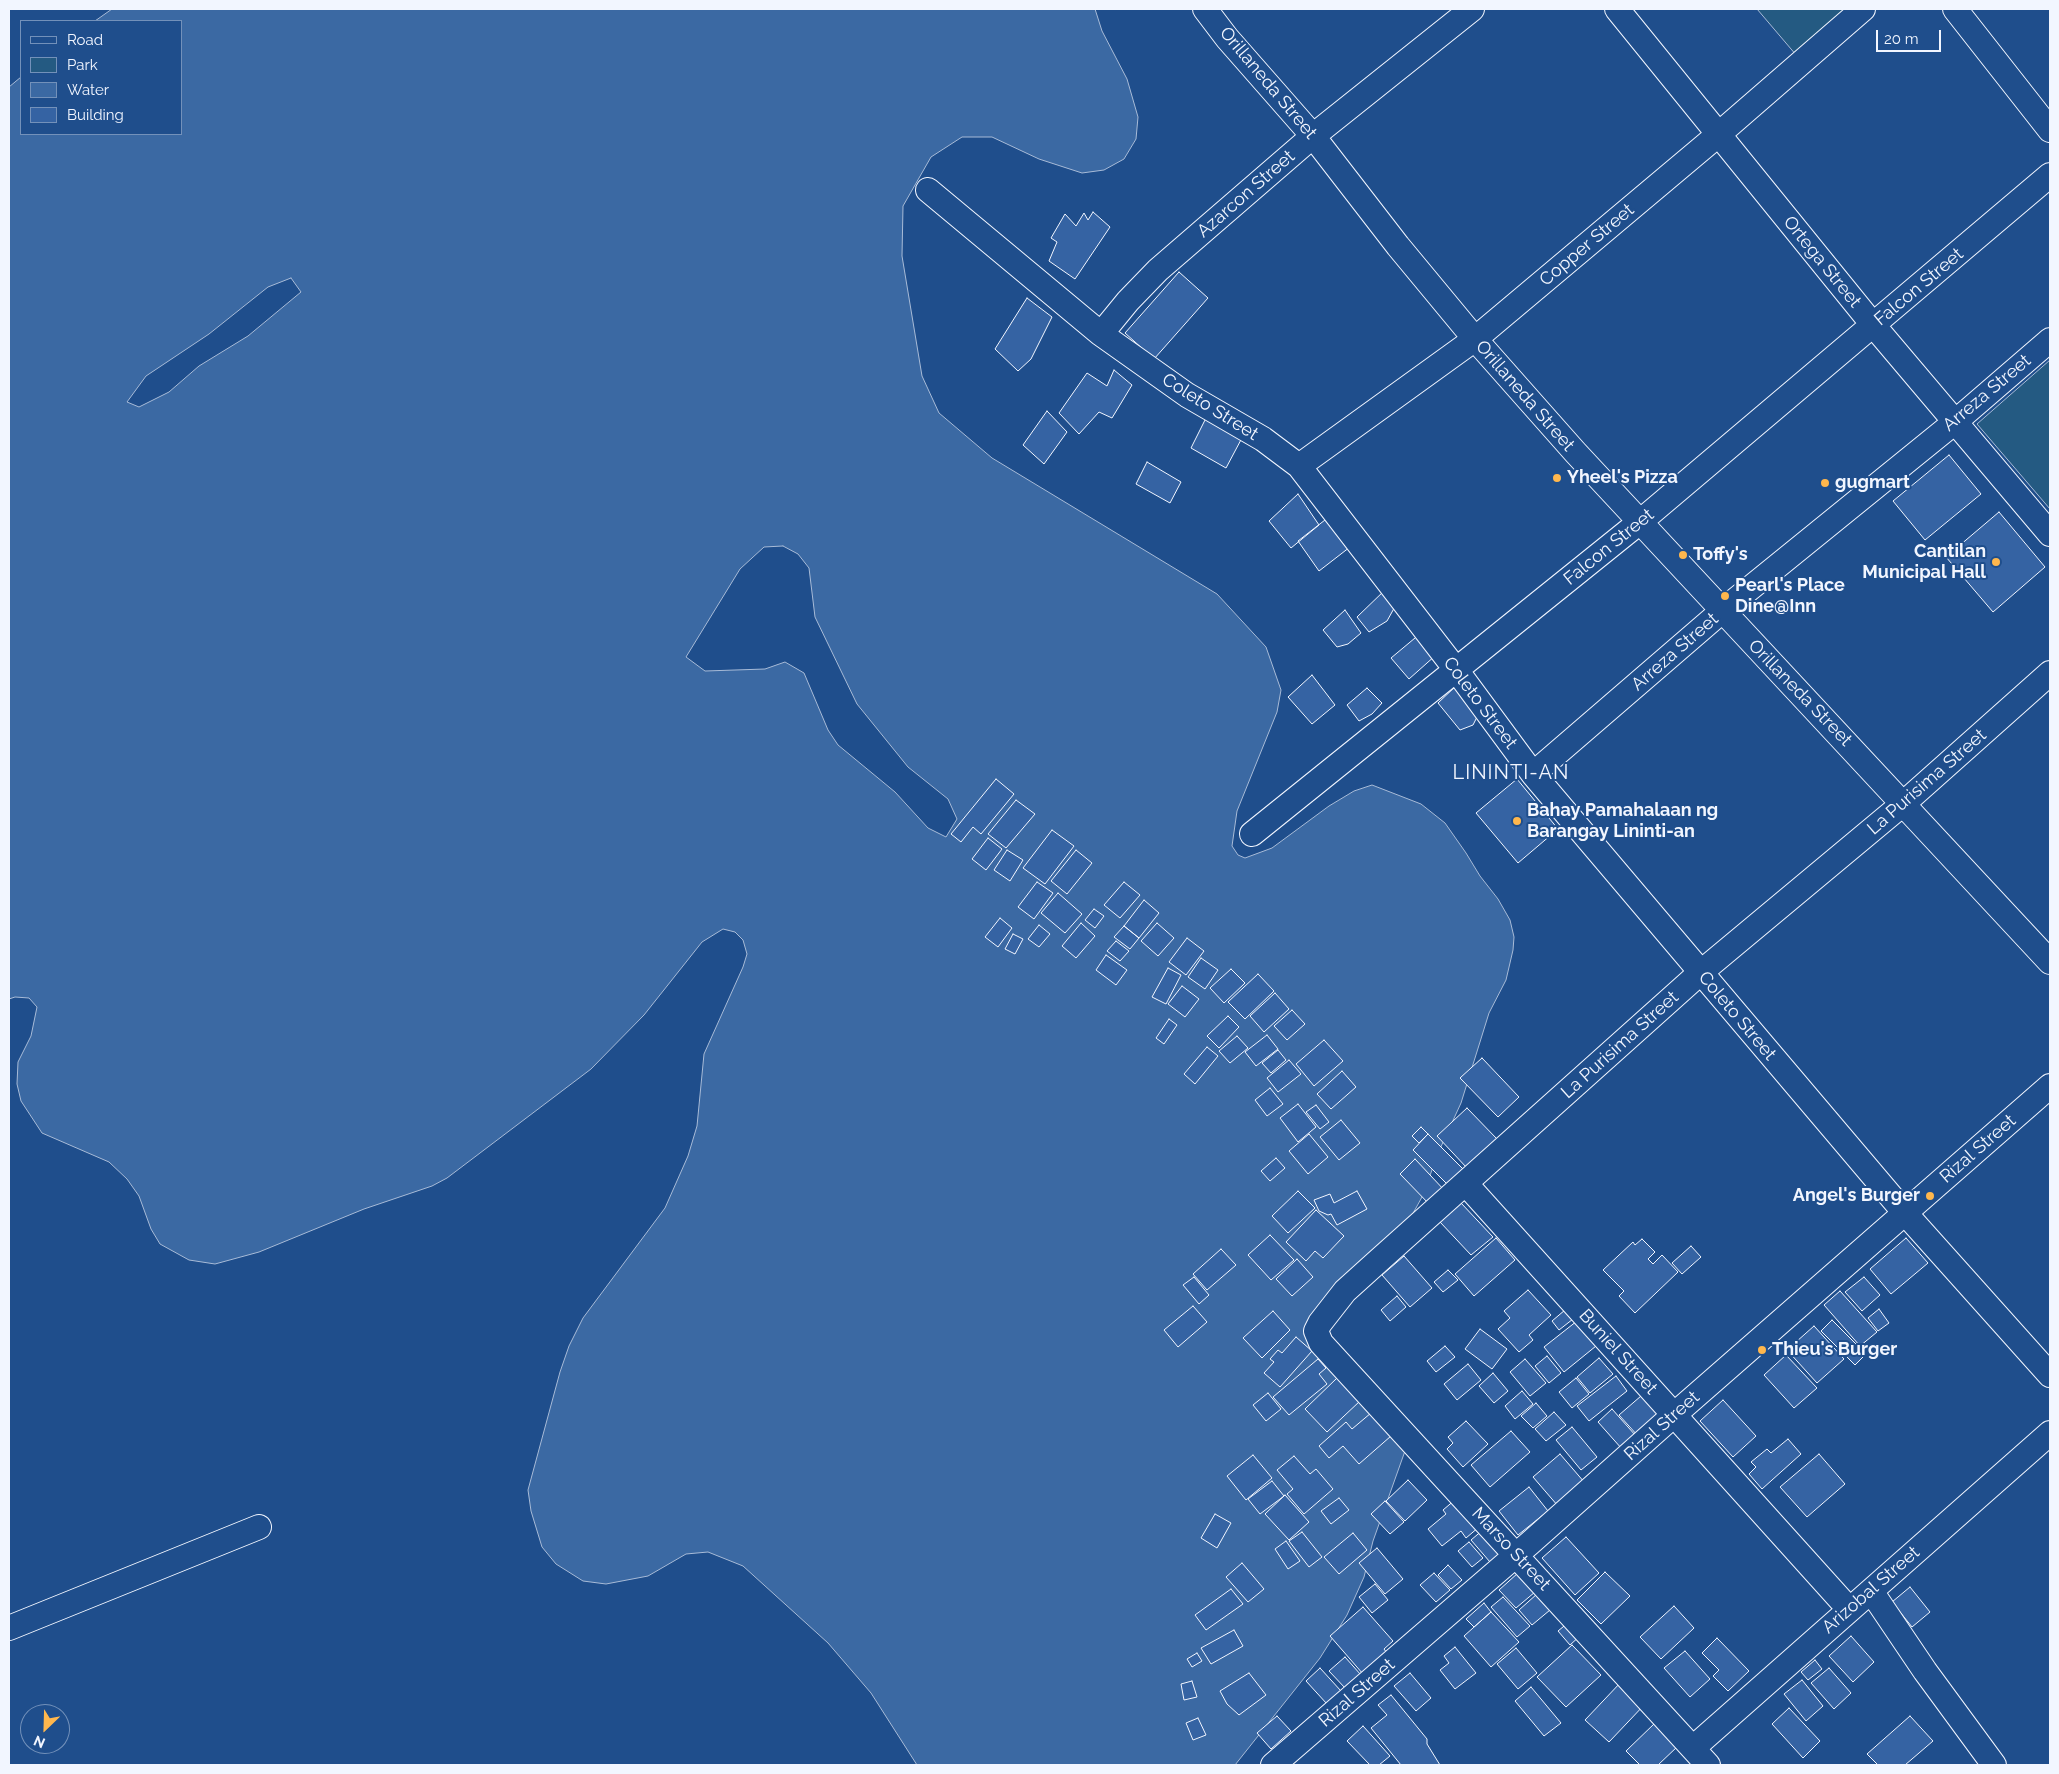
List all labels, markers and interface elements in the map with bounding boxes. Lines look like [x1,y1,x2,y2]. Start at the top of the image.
legend [20,20,182,135]
scale bar [1879,20,1944,52]
street label: Orillaneda Street [1215,22,1321,144]
text: 20 m [1884,30,1919,48]
text: Road [67,31,103,49]
text: Park [67,56,98,74]
text: Water [67,81,109,99]
text: Building [67,106,124,124]
street label: Azarcon Street [1193,146,1299,242]
street label: Copper Street [1535,199,1639,291]
street label: Ortega Street [1778,212,1866,312]
street label: Falcon Street [1870,243,1968,331]
street label: Orillaneda Street [1471,336,1579,456]
street label: Arreza Street [1939,350,2035,436]
street label: Coleto Street [1158,369,1262,445]
place label: Yheel's Pizza [1567,467,1678,489]
marker: Yheel's Pizza [1551,472,1563,484]
place label: gugmart [1835,472,1910,494]
marker: gugmart [1819,477,1831,489]
street label: Falcon Street [1560,504,1658,590]
place label: Cantilan Municipal Hall [1862,541,1986,584]
place label: Toffy's [1693,544,1748,566]
marker: Toffy's [1677,549,1689,561]
marker: Cantilan Municipal Hall [1990,556,2002,568]
place label: Pearl's Place Dine@Inn [1735,575,1845,618]
marker: Pearl's Place Dine@Inn [1719,590,1731,602]
street label: Arreza Street [1627,608,1723,696]
street label: Orillaneda Street [1744,635,1856,751]
street label: Coleto Street [1438,653,1522,753]
street label: La Purisima Street [1863,724,1991,840]
district label: LININTI-AN [1451,761,1571,785]
place label: Bahay Pamahalaan ng Barangay Lininti-an [1527,800,1718,842]
marker: Bahay Pamahalaan ng Barangay Lininti-an [1511,815,1523,827]
street label: Coleto Street [1694,967,1780,1065]
street label: La Purisima Street [1557,987,1683,1103]
street label: Rizal Street [1936,1110,2020,1188]
place label: Angel's Burger [1793,1185,1920,1207]
marker: Angel's Burger [1924,1190,1936,1202]
street label: Buniel Street [1574,1305,1662,1399]
place label: Thieu's Burger [1772,1339,1897,1361]
marker: Thieu's Burger [1756,1344,1768,1356]
street label: Rizal Street [1620,1387,1704,1465]
street label: Marso Street [1467,1503,1555,1595]
street label: Arizobal Street [1818,1542,1924,1638]
street label: Rizal Street [1315,1654,1399,1732]
north arrow [20,1704,70,1754]
text: N [31,1732,47,1751]

